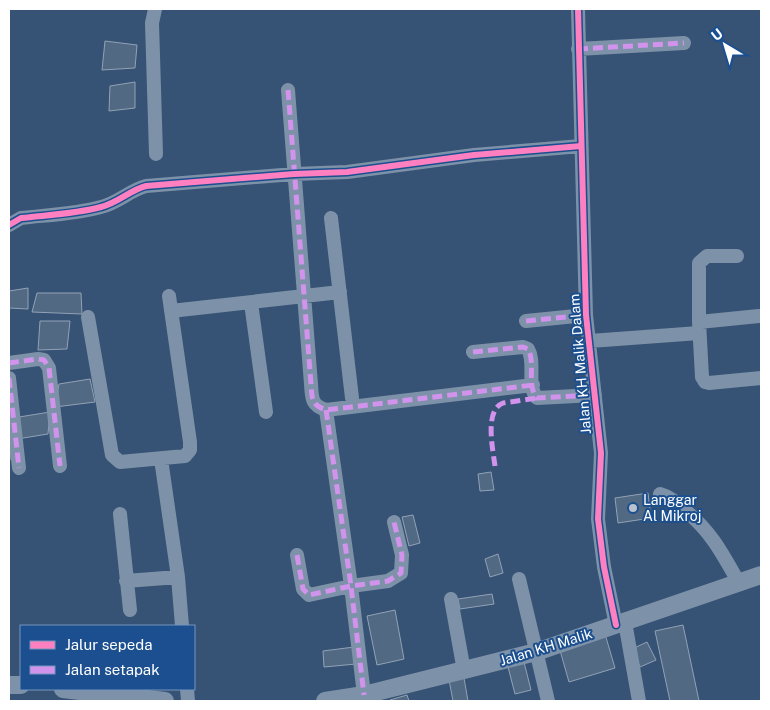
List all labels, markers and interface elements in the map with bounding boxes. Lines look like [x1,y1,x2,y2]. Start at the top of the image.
north arrow [700,20,750,70]
text: U [708,25,726,44]
street label: Jalan KH Malik Dalam [566,293,594,435]
place label: Langgar Al Mikroj [643,492,701,524]
marker: Langgar Al Mikroj [627,502,639,514]
legend [20,625,195,690]
street label: Jalan KH Malik [498,625,594,669]
text: Jalur sepeda [65,636,153,653]
text: Jalan setapak [65,661,160,678]

